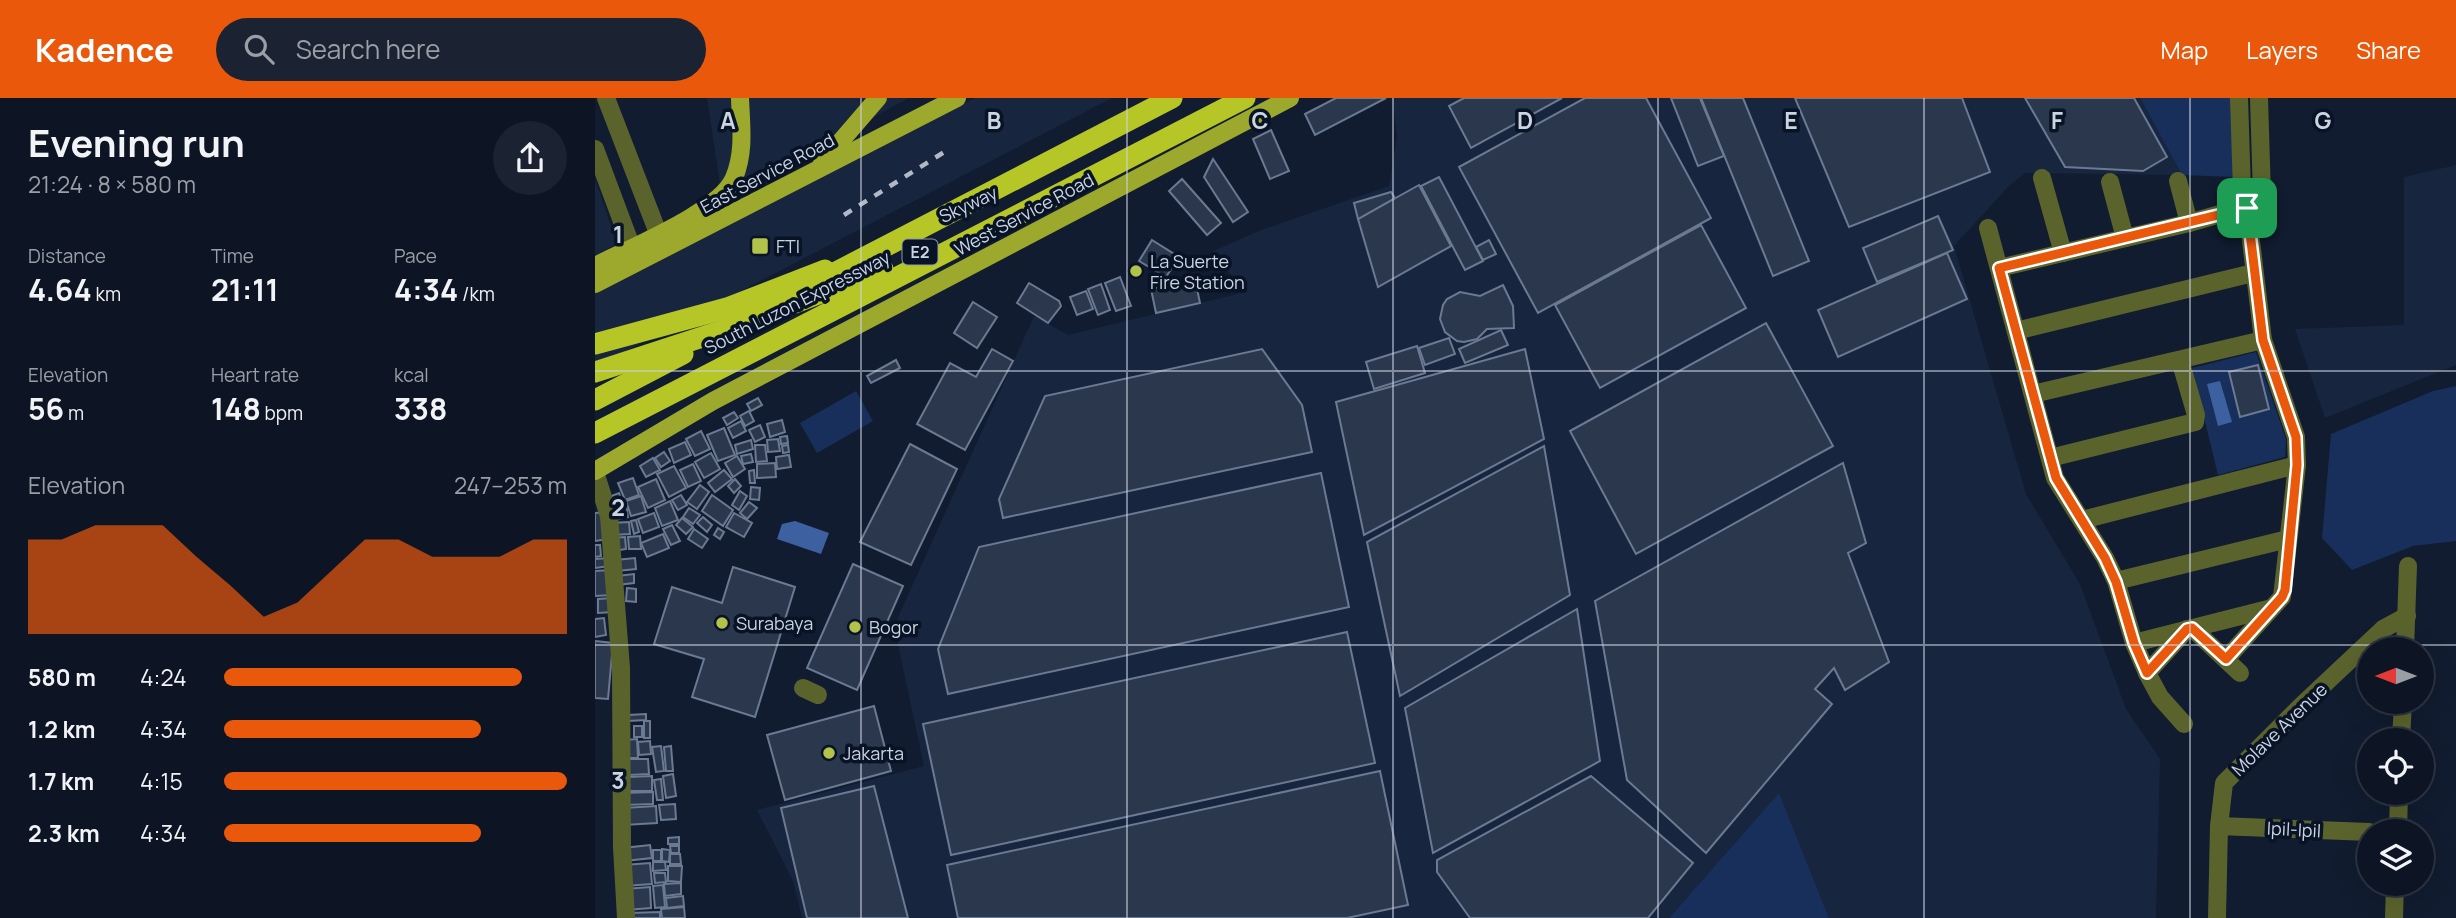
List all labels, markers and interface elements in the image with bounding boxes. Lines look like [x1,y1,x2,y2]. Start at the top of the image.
search box [216,18,706,81]
text: Kadence [35,27,174,72]
icon: search [240,30,278,68]
text: Search here [296,31,440,67]
text: Map [2161,33,2208,66]
text: Layers [2246,33,2318,66]
text: Share [2356,33,2421,66]
text: A [720,104,736,136]
text: B [987,104,1001,136]
text: C [1252,104,1269,136]
text: D [1517,104,1533,136]
text: E [1784,104,1798,136]
text: F [2051,104,2063,136]
text: G [2315,104,2332,136]
text: Evening run [28,116,245,168]
button: share [493,121,567,195]
street label: East Service Road [696,128,838,218]
street label: West Service Road [950,167,1098,261]
text: 21:24 · 8 × 580 m [28,168,196,200]
pin [2217,178,2277,238]
street label: Skyway [935,180,1002,228]
icon: arrive [2228,189,2266,227]
text: 1 [613,218,623,250]
place label: FTI [776,234,800,258]
marker: FTI [750,236,770,256]
road number: E2 [903,240,937,264]
text: Distance [28,243,106,269]
text: Time [211,243,254,269]
text: Pace [394,243,437,269]
street label: South Luzon Expressway [700,244,894,359]
place label: La Suerte Fire Station [1150,249,1245,294]
marker: La Suerte Fire Station [1128,263,1144,279]
text: 4.64 [28,269,92,310]
text: 21:11 [211,269,279,310]
text: 4:34 [394,269,458,310]
text: km [92,281,121,307]
text: /km [458,281,495,307]
text: Elevation [28,362,108,388]
text: Heart rate [211,362,299,388]
text: kcal [394,362,429,388]
text: 56 [28,388,64,429]
text: 148 [211,388,261,429]
text: 338 [394,388,447,429]
text: m [64,400,84,426]
text: bpm [261,400,303,426]
text: Elevation [28,469,125,501]
text: 247–253 m [454,469,567,501]
text: 2 [611,491,625,523]
place label: Surabaya [736,611,813,635]
marker: Surabaya [714,615,730,631]
place label: Bogor [869,615,919,639]
marker: Bogor [847,619,863,635]
north arrow [2357,637,2434,714]
map controls [2357,637,2434,896]
text: 580 m [28,661,96,693]
text: 4:24 [140,661,187,693]
street label: Molave Avenue [2226,677,2332,781]
text: 1.2 km [28,713,95,745]
text: 4:34 [140,713,187,745]
button: locate [2357,728,2434,805]
place label: Jakarta [843,741,904,765]
marker: Jakarta [821,745,837,761]
text: 3 [611,764,625,796]
text: 1.7 km [28,765,94,797]
text: 4:15 [140,765,183,797]
street label: Ipil-Ipil [2266,816,2322,842]
text: 2.3 km [28,817,100,849]
text: 4:34 [140,817,187,849]
button: layers [2357,819,2434,896]

